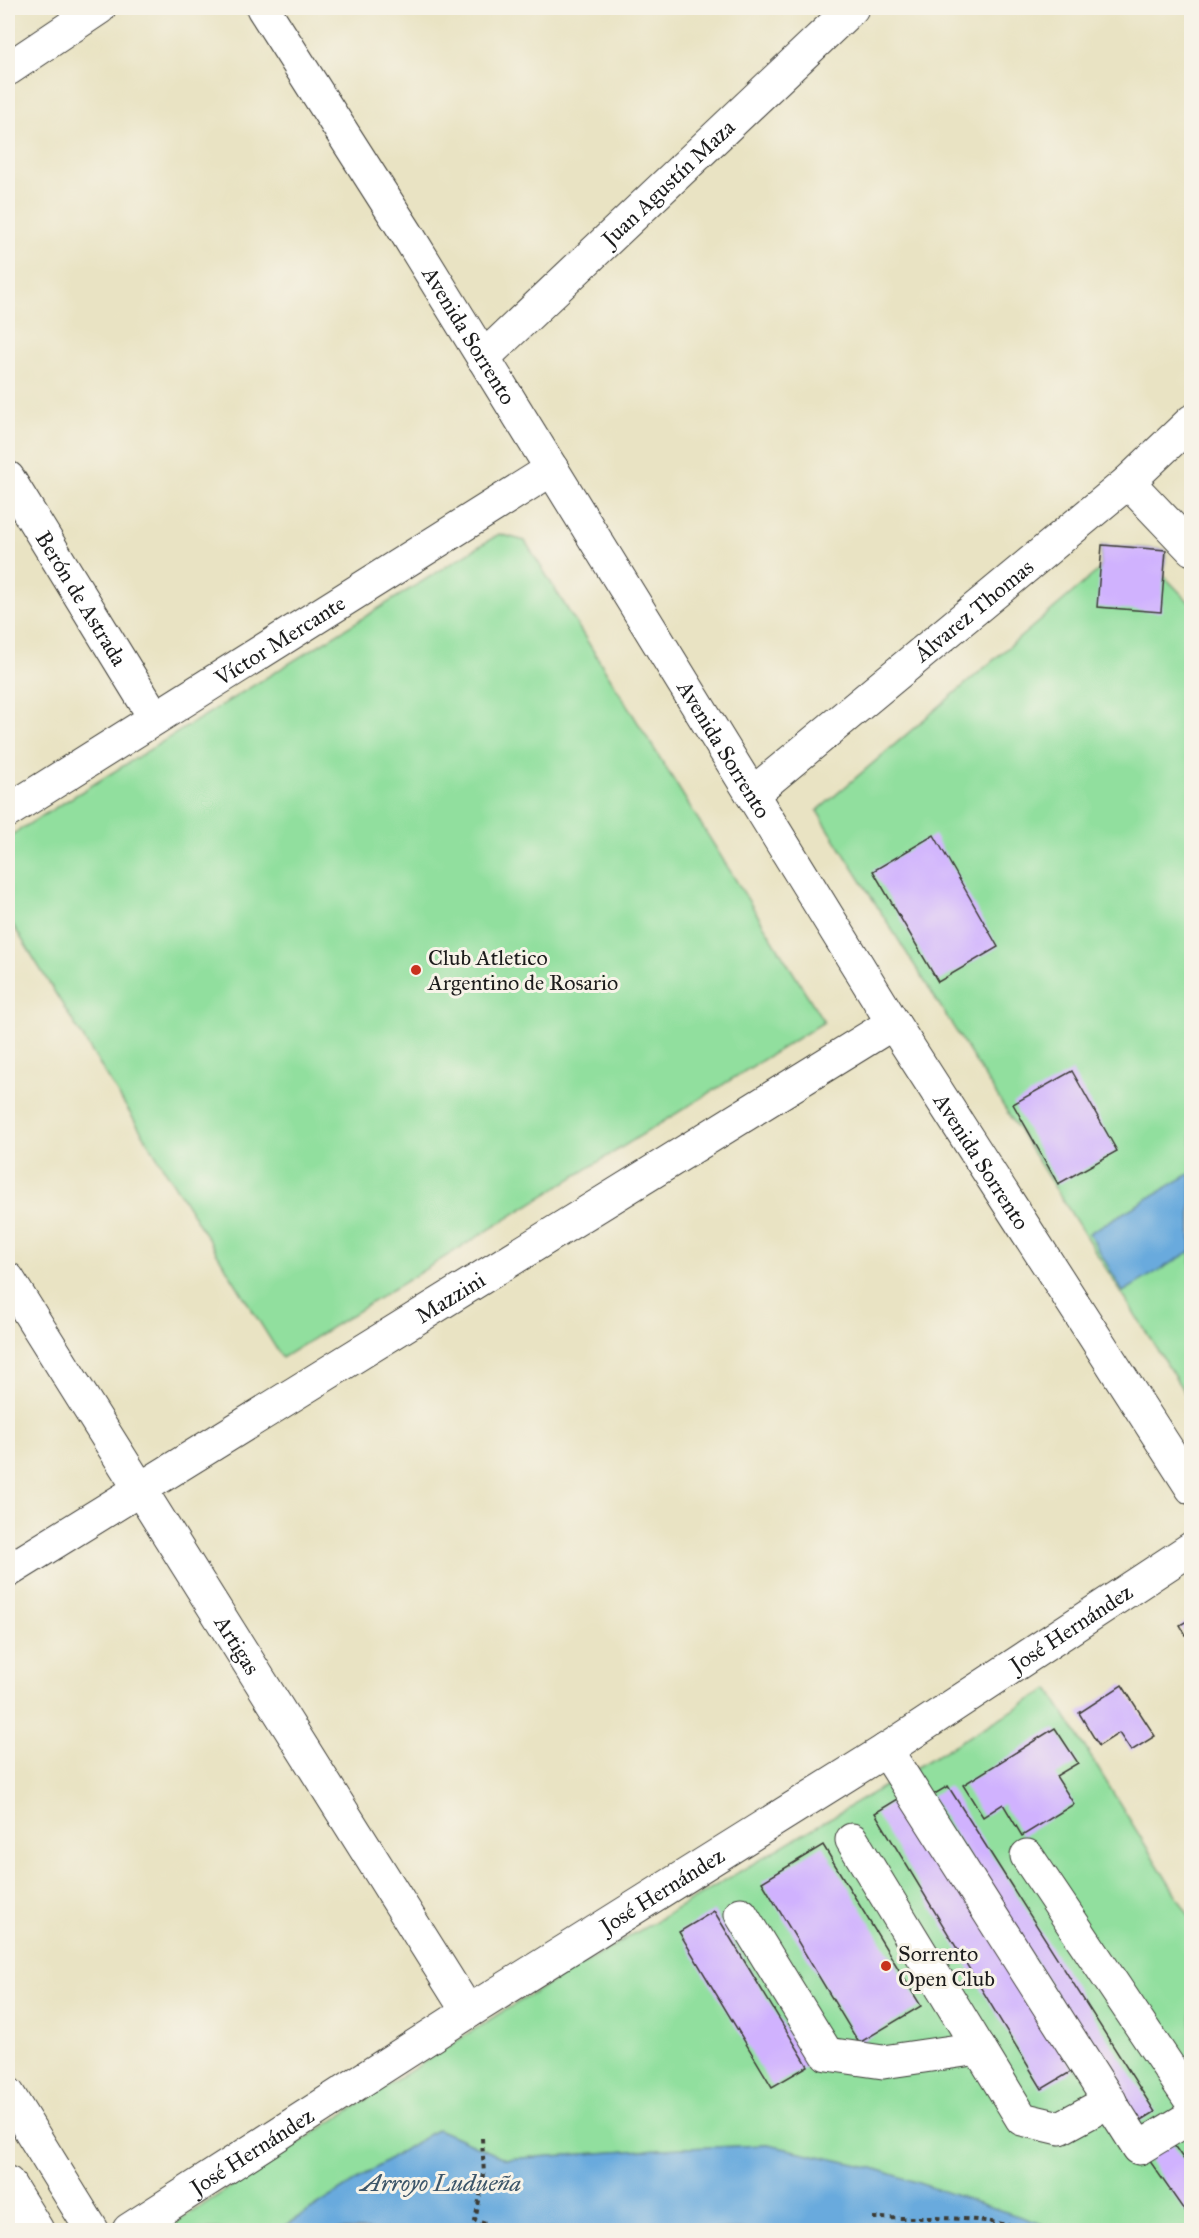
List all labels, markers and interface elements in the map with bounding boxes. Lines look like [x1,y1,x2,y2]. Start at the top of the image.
street label: Juan Agustín Maza [594,113,741,253]
street label: Avenida Sorrento [416,261,522,409]
street label: Berón de Astrada [30,526,134,671]
street label: Álvarez Thomas [908,553,1039,668]
street label: Víctor Mercante [209,589,350,692]
street label: Avenida Sorrento [671,675,777,823]
place label: Club Atletico Argentino de Rosario [427,944,618,996]
marker: Club Atletico Argentino de Rosario [409,963,423,977]
street label: Avenida Sorrento [928,1087,1036,1234]
street label: Mazzini [411,1266,490,1329]
street label: José Hernández [1003,1578,1137,1679]
street label: Artigas [209,1610,266,1679]
street label: José Hernández [593,1841,729,1940]
place label: Sorrento Open Club [898,1940,995,1992]
marker: Sorrento Open Club [879,1959,893,1973]
street label: José Hernández [183,2101,319,2202]
water label: Arroyo Ludueña [358,2168,521,2198]

